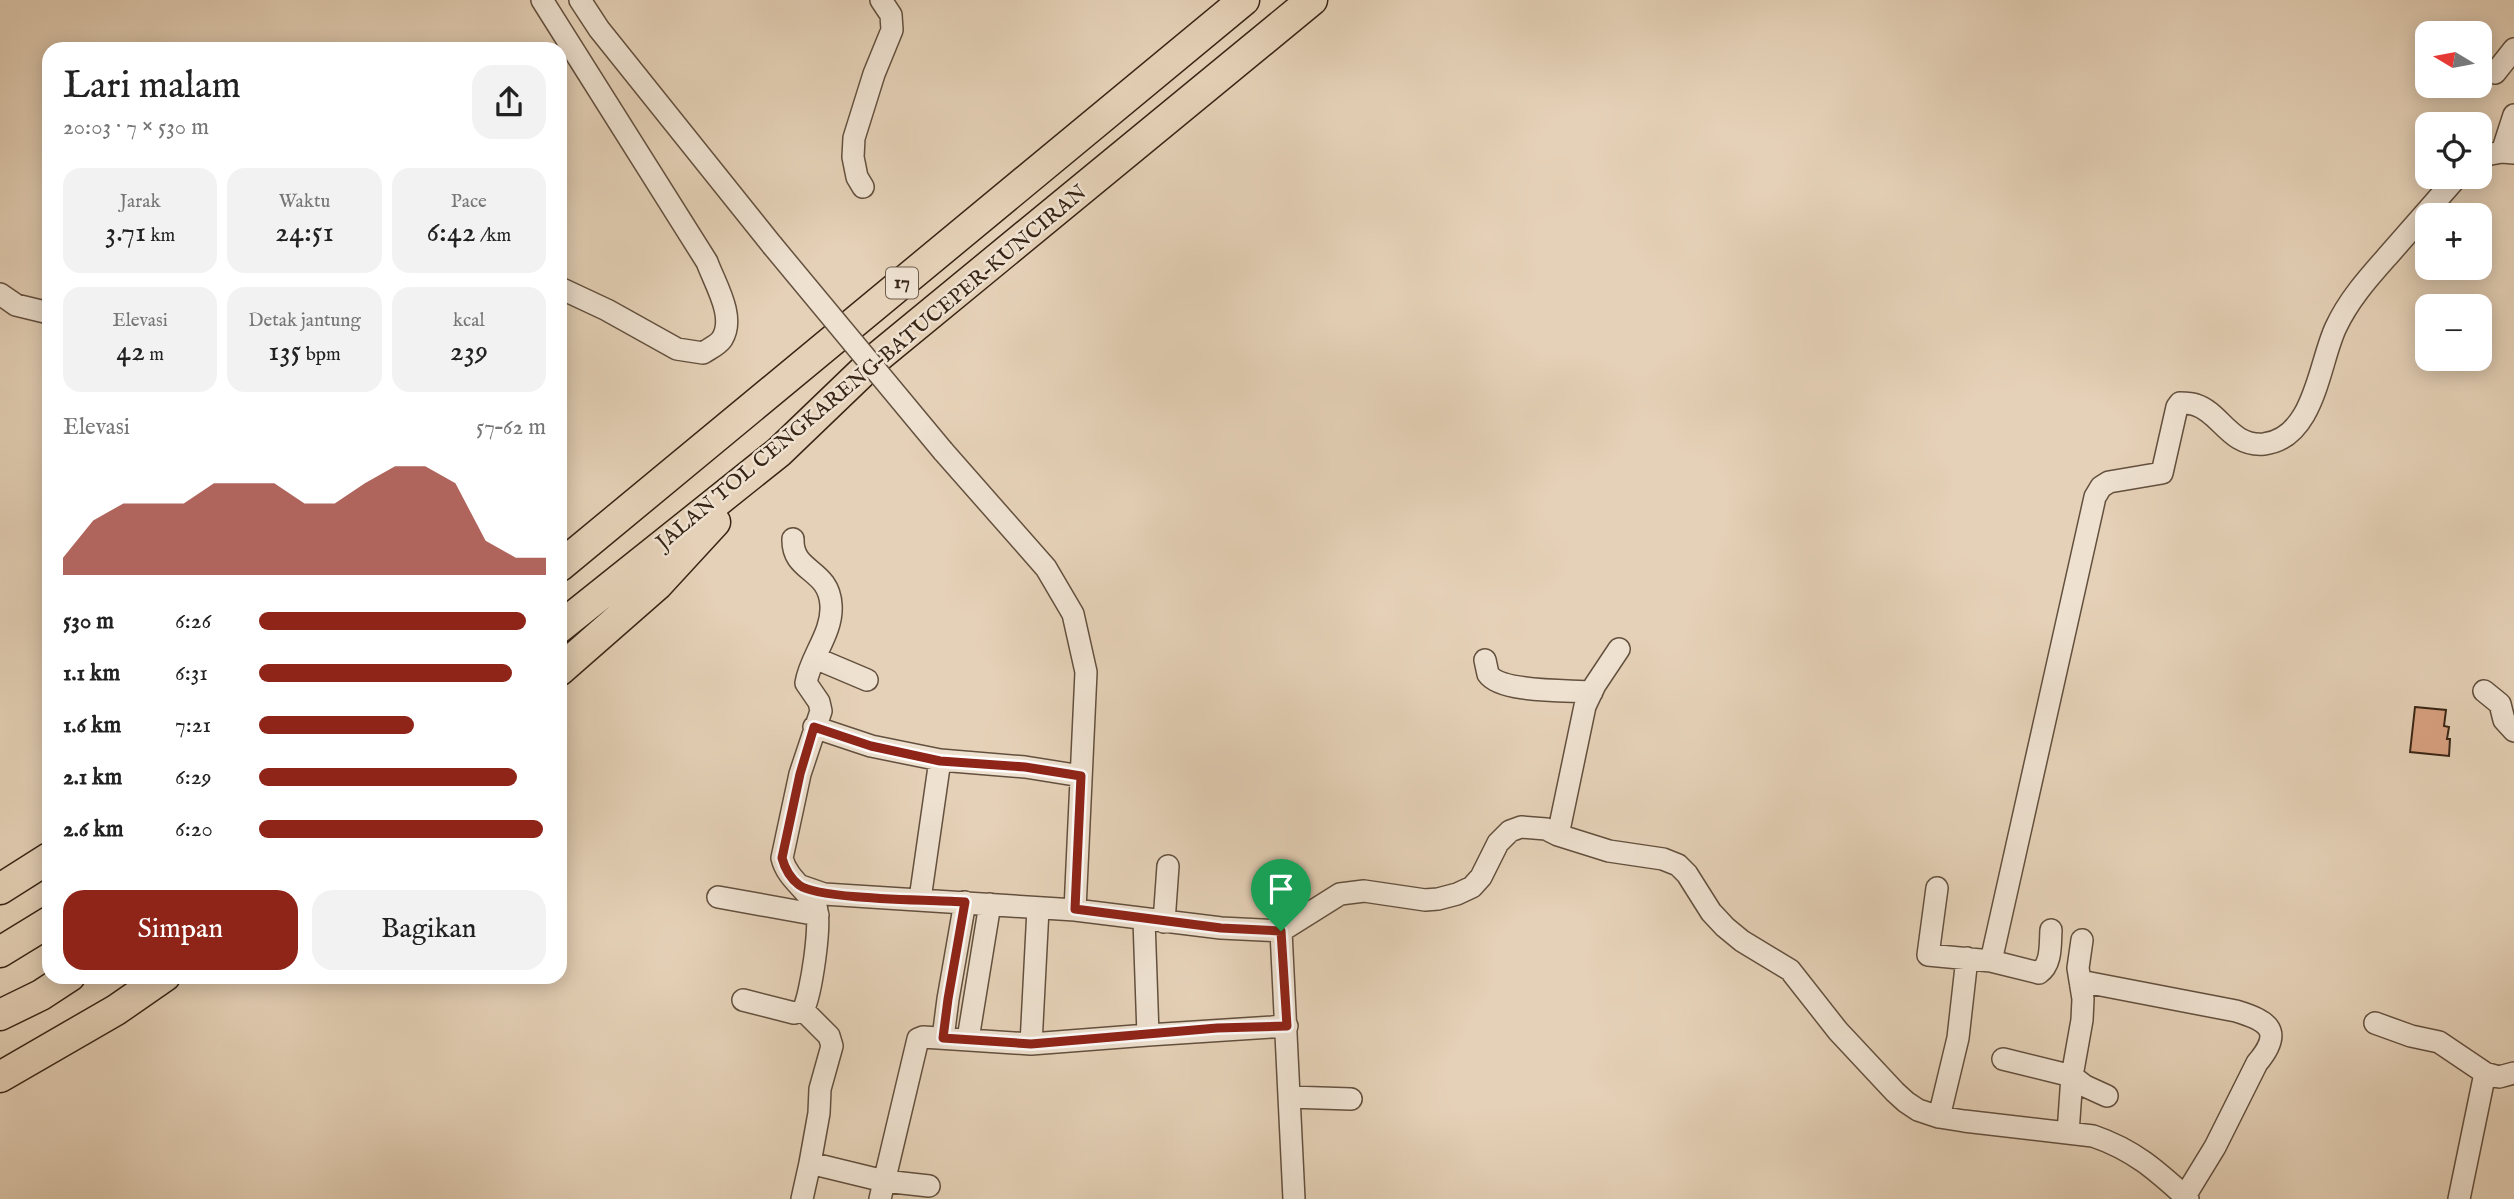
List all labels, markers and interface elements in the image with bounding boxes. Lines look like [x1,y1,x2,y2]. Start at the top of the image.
north arrow [2415,21,2492,98]
map controls [2415,21,2492,371]
text: Lari malam [63,63,241,111]
button: share [472,65,546,139]
button: locate [2415,112,2492,189]
text: 20:03 · 7 × 530 m [63,113,209,142]
street label: JALAN TOL CENGKARENG–BATUCEPER–KUNCIRAN [650,180,1093,558]
text: Jarak [120,190,161,214]
text: Waktu [279,190,330,214]
text: Pace [451,190,487,214]
button: + [2415,203,2492,280]
text: 3.71 [105,214,146,252]
text: 24:51 [275,214,334,252]
text: 6:42 [426,214,476,252]
text: km [146,224,175,248]
text: /km [476,224,511,248]
road number: 17 [886,268,918,298]
button: − [2415,294,2492,371]
text: Elevasi [112,309,168,333]
text: Detak jantung [248,309,361,333]
text: kcal [453,309,485,333]
text: 42 [116,333,145,371]
text: 135 [268,333,302,371]
text: 239 [450,333,488,371]
text: m [145,343,164,367]
text: bpm [302,343,341,367]
text: Elevasi [63,413,130,442]
text: 57–62 m [476,413,546,442]
text: 530 m [63,607,114,636]
text: 6:26 [175,607,211,636]
text: 1.1 km [63,659,120,688]
text: 6:31 [175,659,208,688]
text: 1.6 km [63,711,121,740]
text: 7:21 [175,711,211,740]
text: 2.1 km [63,763,122,792]
text: 6:29 [175,763,212,792]
text: 2.6 km [63,815,124,844]
text: 6:20 [175,815,213,844]
pin [1251,859,1311,931]
icon: arrive [1262,870,1300,908]
button: Simpan [63,890,298,970]
button: Bagikan [312,890,546,970]

